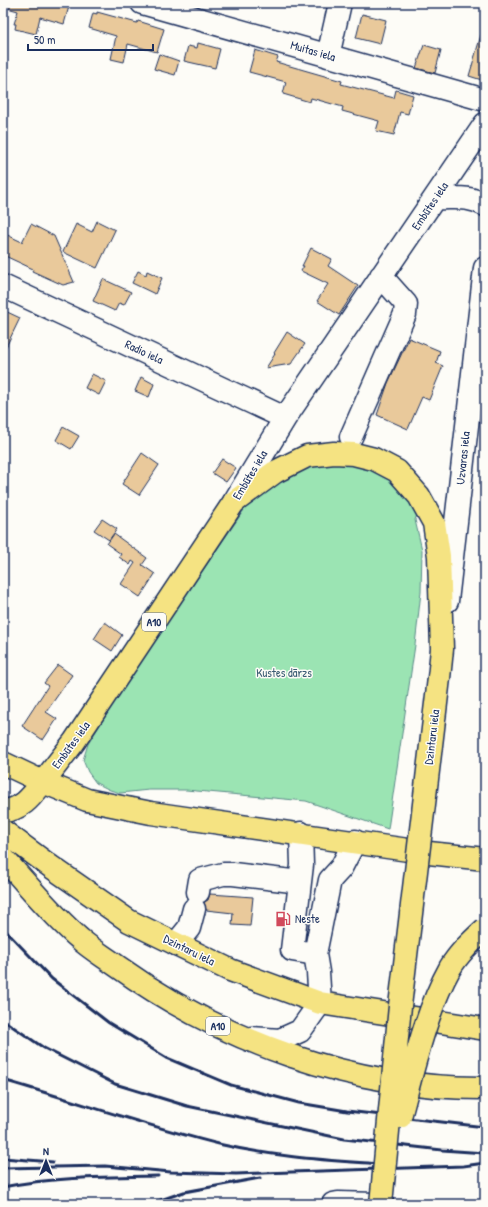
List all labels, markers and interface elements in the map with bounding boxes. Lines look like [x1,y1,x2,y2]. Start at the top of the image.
scale bar [28,26,153,52]
text: 50 m [34,31,55,48]
street label: Muitas iela [289,36,338,65]
street label: Embūtes iela [407,178,452,233]
street label: Radio iela [122,335,166,368]
street label: Uzvaras iela [451,430,474,485]
street label: Embūtes iela [228,447,271,503]
road number: A10 [142,613,166,631]
park label: Kustes dārzs [256,664,312,681]
street label: Dzintaru iela [420,708,443,765]
street label: Embūtes iela [48,717,94,772]
fuel station icon: Neste [274,910,292,928]
place label: Neste [295,910,320,927]
street label: Dzintaru iela [161,930,218,969]
road number: A10 [206,1017,230,1035]
north arrow [26,1141,66,1181]
text: N [43,1144,49,1158]

